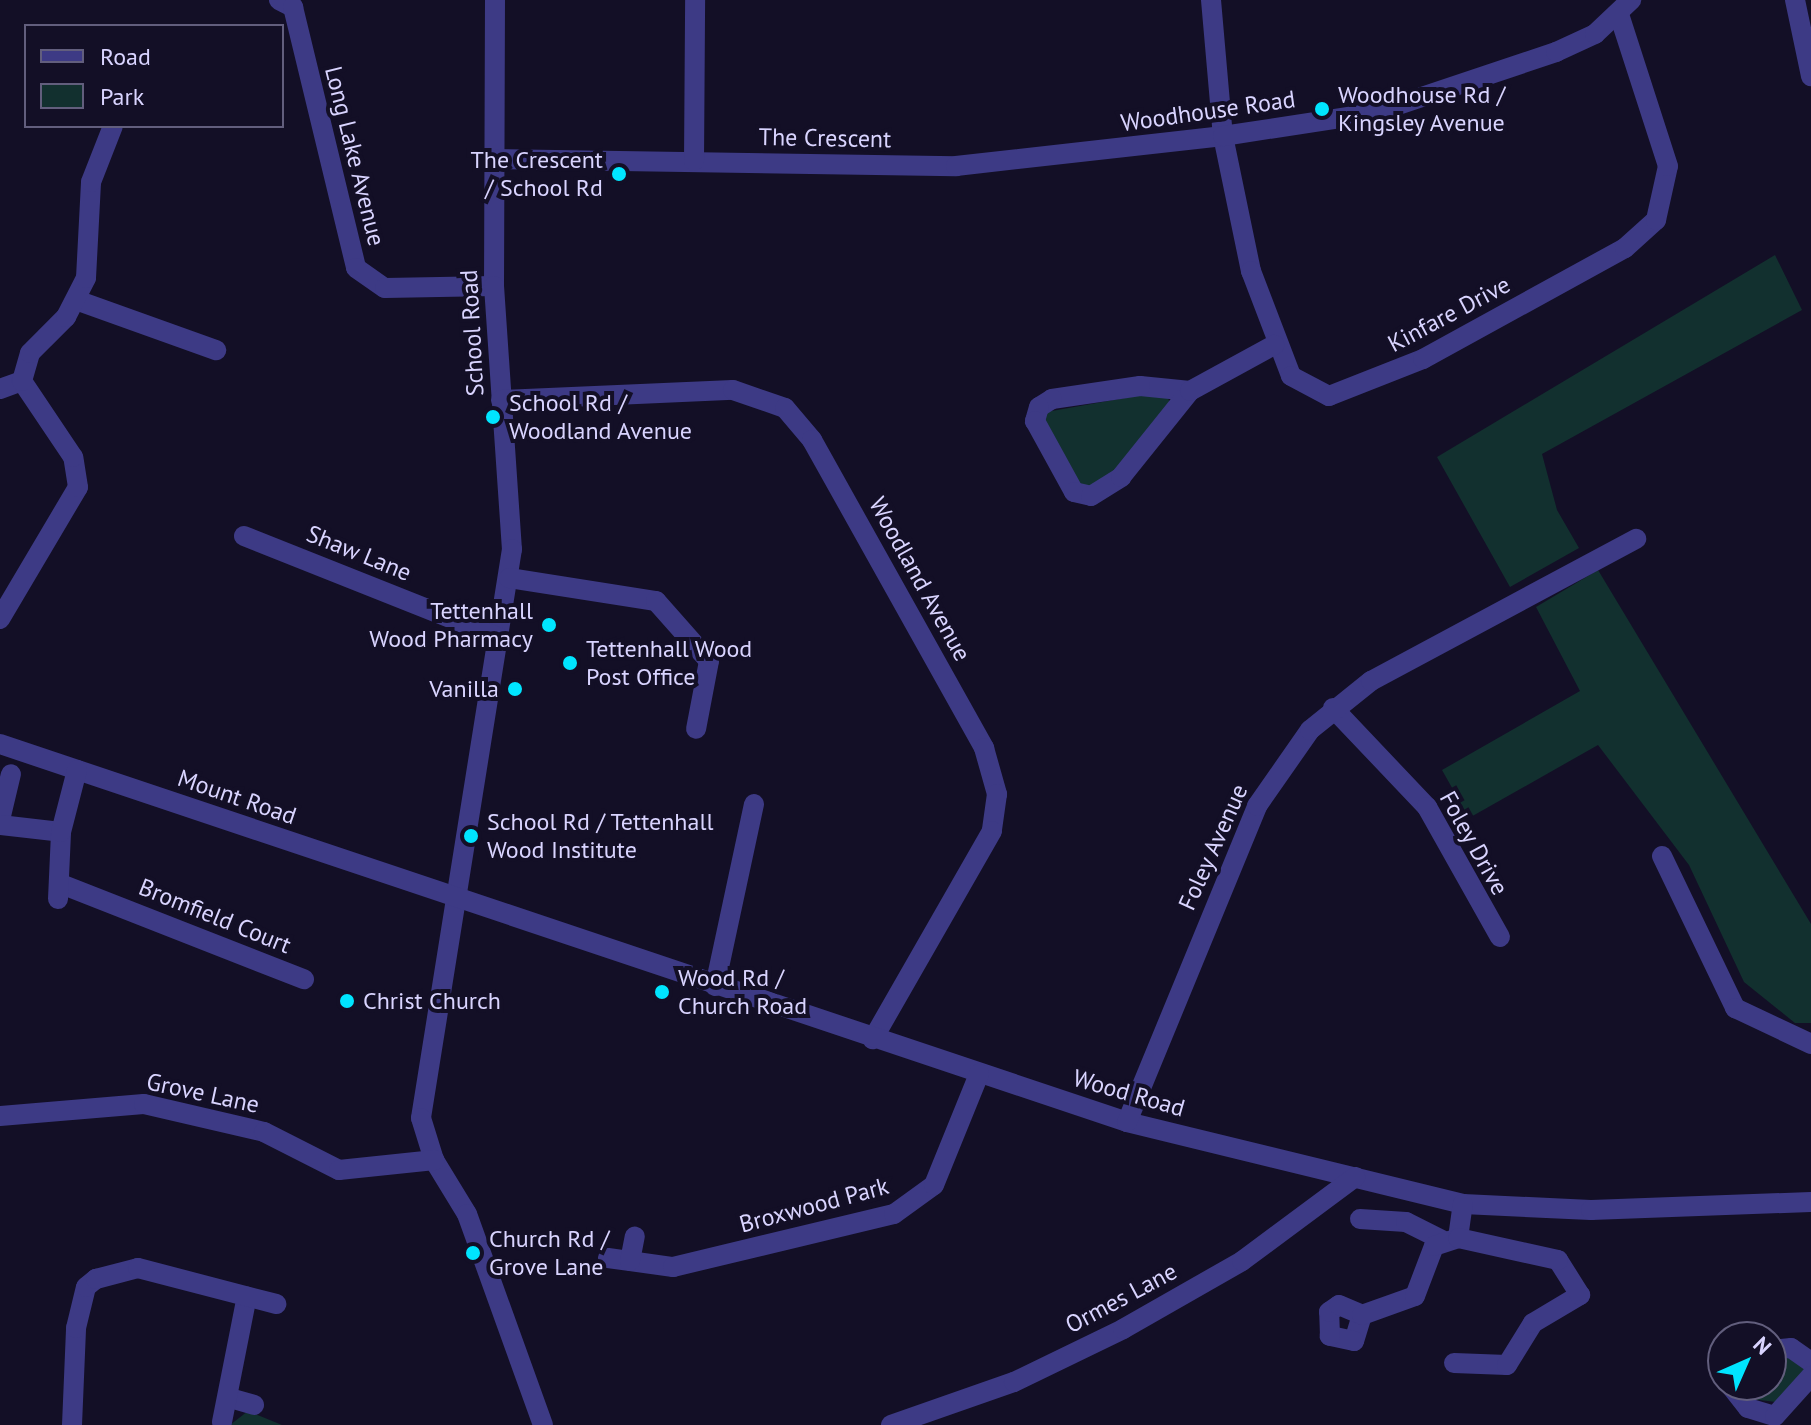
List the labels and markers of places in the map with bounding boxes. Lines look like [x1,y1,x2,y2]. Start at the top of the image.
place label: Woodhouse Rd / Kingsley Avenue [1338,81,1506,137]
marker: Woodhouse Rd / Kingsley Avenue [1313,100,1331,118]
place label: The Crescent / School Rd [470,146,603,202]
marker: The Crescent / School Rd [610,165,628,183]
place label: School Rd / Woodland Avenue [509,389,693,445]
marker: School Rd / Woodland Avenue [484,408,502,426]
place label: Tettenhall Wood Pharmacy [369,597,533,653]
marker: Tettenhall Wood Pharmacy [540,616,558,634]
place label: Tettenhall Wood Post Office [586,635,753,691]
marker: Tettenhall Wood Post Office [561,654,579,672]
place label: Vanilla [429,675,499,703]
marker: Vanilla [506,680,524,698]
place label: School Rd / Tettenhall Wood Institute [487,808,714,864]
marker: School Rd / Tettenhall Wood Institute [462,827,480,845]
place label: Wood Rd / Church Road [678,964,807,1020]
marker: Wood Rd / Church Road [653,983,671,1001]
place label: Christ Church [363,987,501,1015]
marker: Christ Church [338,992,356,1010]
place label: Church Rd / Grove Lane [489,1225,609,1281]
marker: Church Rd / Grove Lane [464,1244,482,1262]

